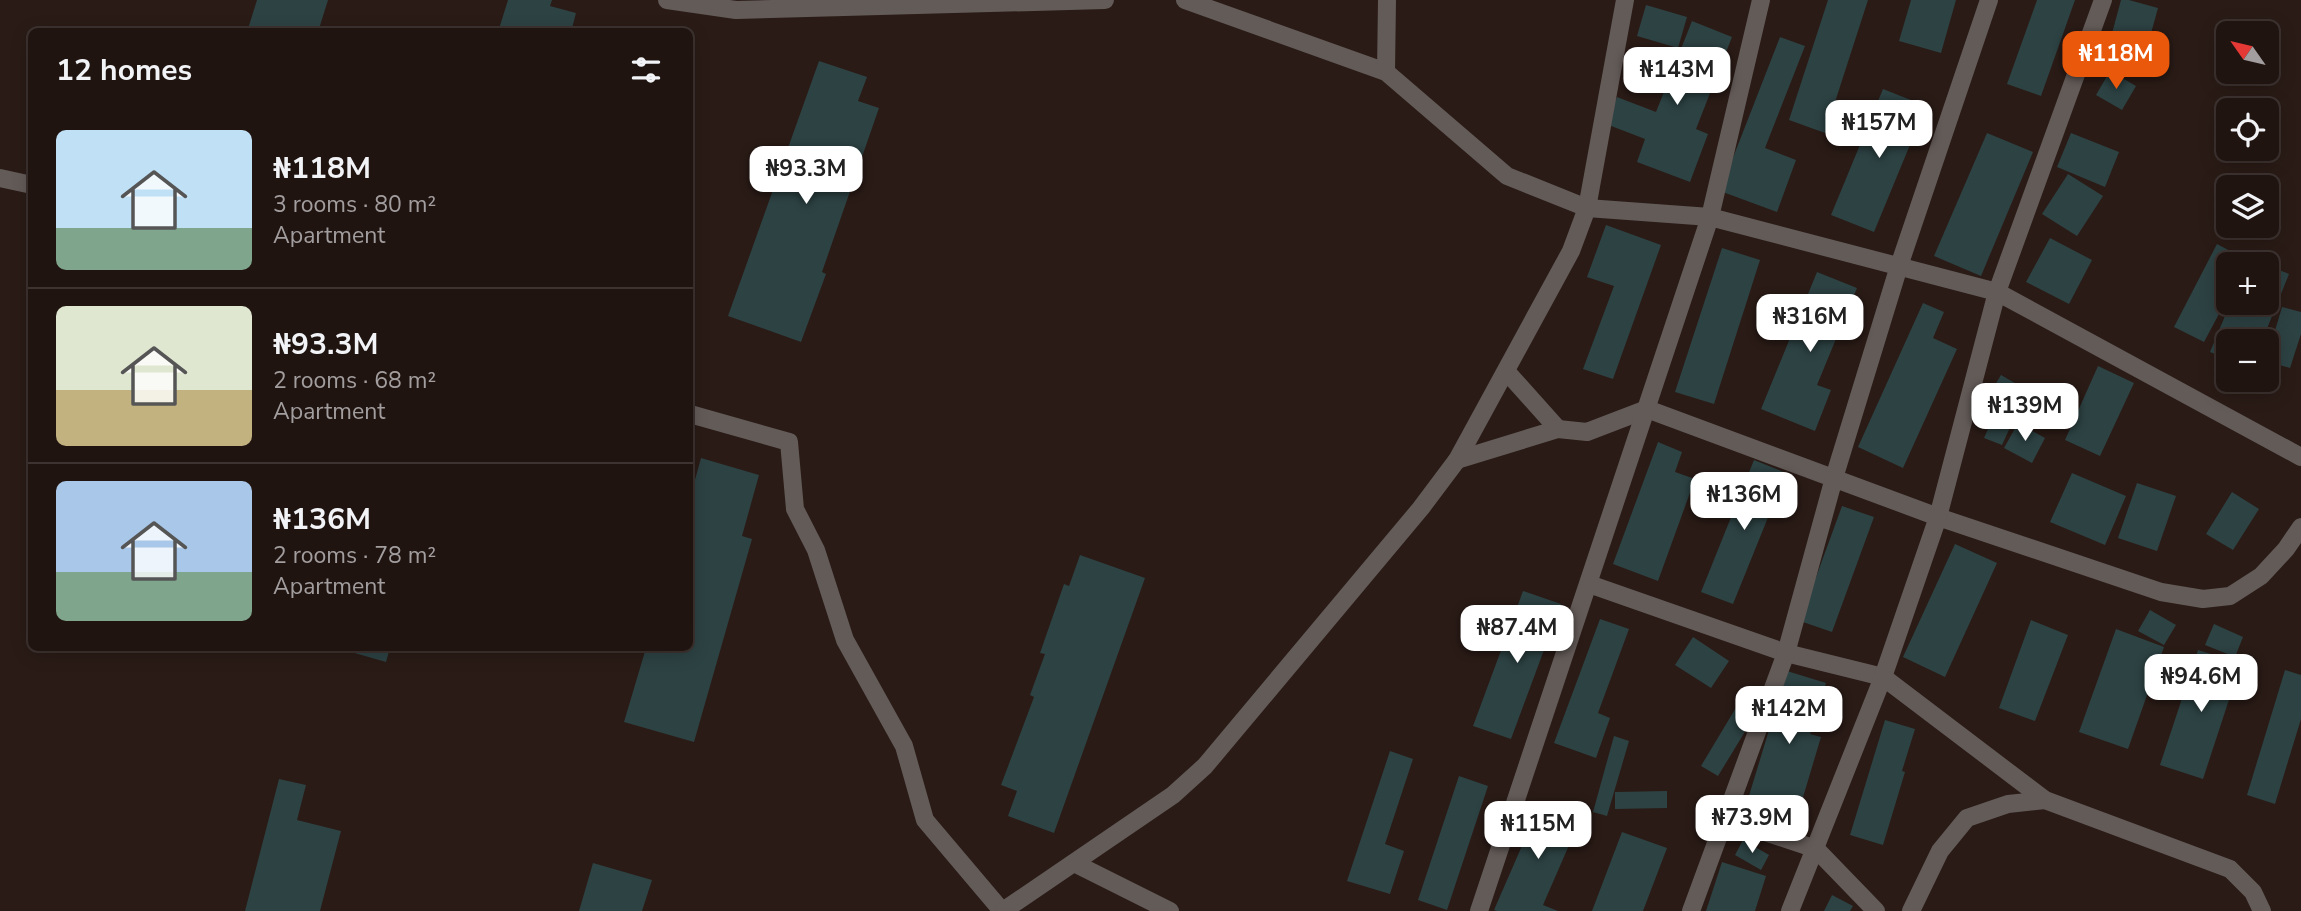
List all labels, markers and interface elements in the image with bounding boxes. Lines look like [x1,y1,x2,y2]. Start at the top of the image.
north arrow [2216,21,2278,84]
map controls [2216,21,2279,392]
pin: ₦118M [2067,32,2165,91]
text: ₦118M [2078,38,2154,69]
pin: ₦143M [1628,48,1726,107]
text: 12 homes [56,50,192,91]
icon: filters [627,51,665,89]
text: ₦143M [1639,54,1715,85]
button: locate [2216,98,2279,161]
pin: ₦157M [1830,100,1928,160]
text: ₦157M [1841,107,1917,138]
pin: ₦93.3M [749,146,863,206]
text: ₦118M [273,148,371,189]
text: ₦93.3M [766,153,846,184]
icon: home [112,158,196,242]
button: layers [2216,175,2279,238]
text: 3 rooms · 80 m² [273,189,436,220]
text: Apartment [273,220,385,251]
button: + [2216,252,2279,315]
pin: ₦316M [1761,294,1859,354]
text: ₦316M [1772,301,1848,332]
text: ₦93.3M [273,324,378,365]
button: − [2216,329,2279,392]
icon: home [112,334,196,418]
text: 2 rooms · 68 m² [273,365,436,396]
pin: ₦139M [1976,384,2074,443]
text: ₦139M [1987,390,2063,421]
text: Apartment [273,396,385,427]
pin: ₦136M [1695,472,1793,532]
text: ₦136M [1706,479,1782,510]
text: ₦136M [273,499,371,540]
icon: home [112,509,196,593]
text: 2 rooms · 78 m² [273,540,436,571]
text: Apartment [273,571,385,602]
pin: ₦87.4M [1460,606,1574,665]
text: ₦87.4M [1477,612,1557,643]
pin: ₦94.6M [2144,654,2258,714]
text: ₦94.6M [2161,661,2241,692]
pin: ₦142M [1740,686,1838,746]
text: ₦142M [1751,693,1827,724]
pin: ₦73.9M [1695,796,1809,855]
pin: ₦115M [1489,802,1587,861]
text: ₦73.9M [1712,802,1792,833]
text: ₦115M [1500,808,1576,839]

